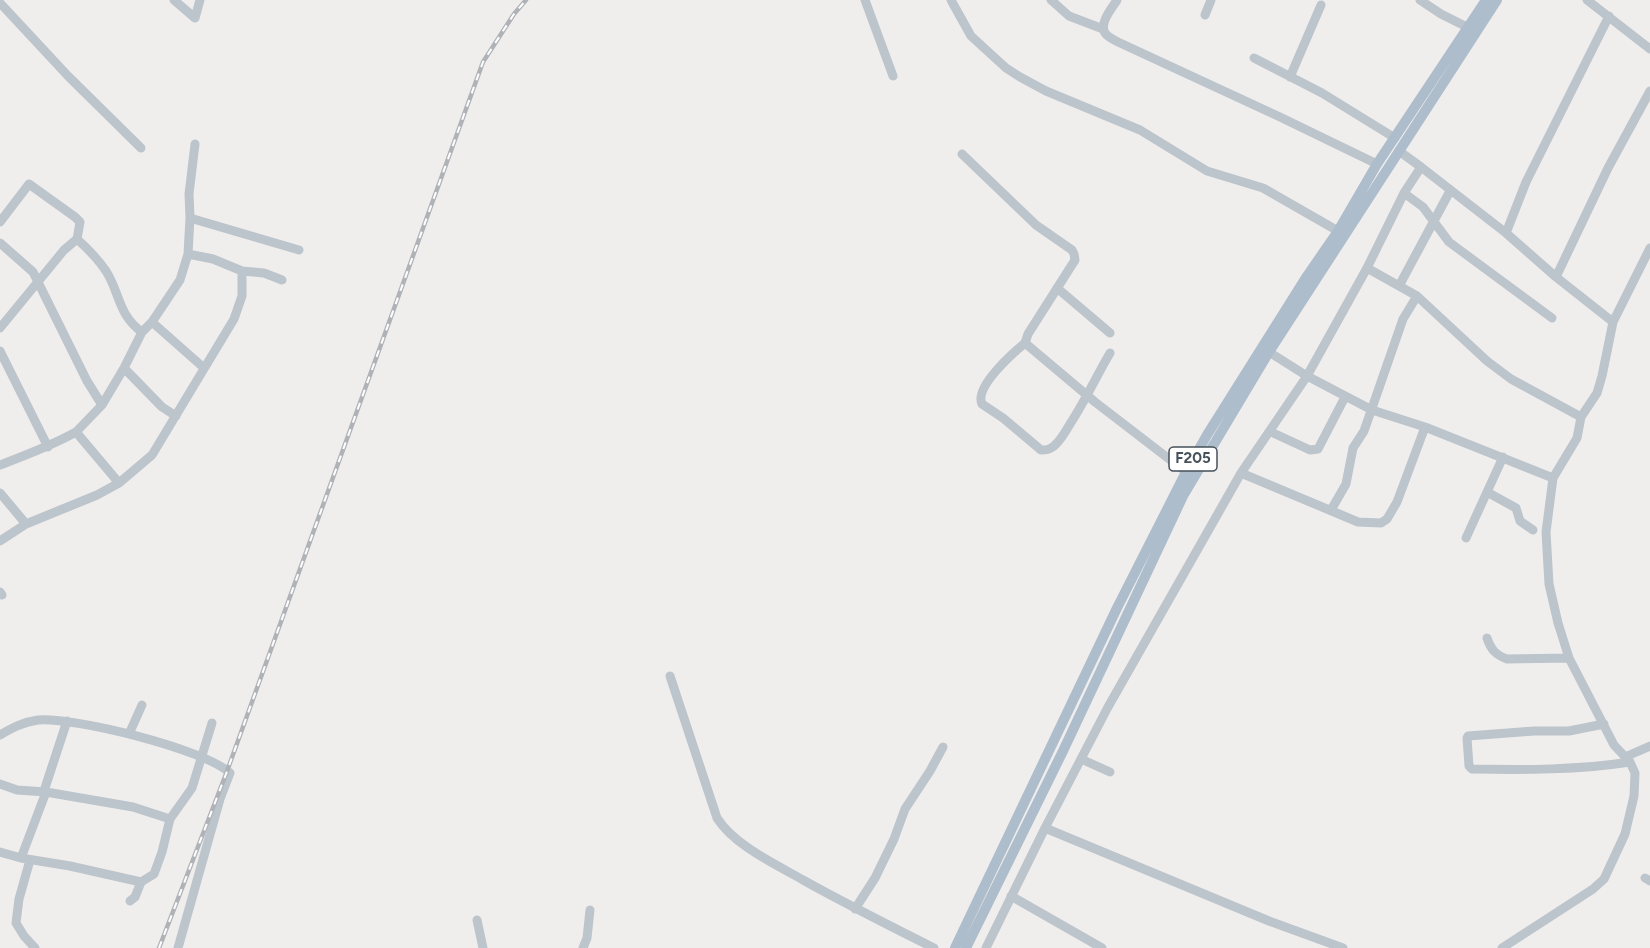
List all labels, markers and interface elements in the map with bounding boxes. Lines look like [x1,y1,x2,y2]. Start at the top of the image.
road number: F205 [1169,447,1217,471]

